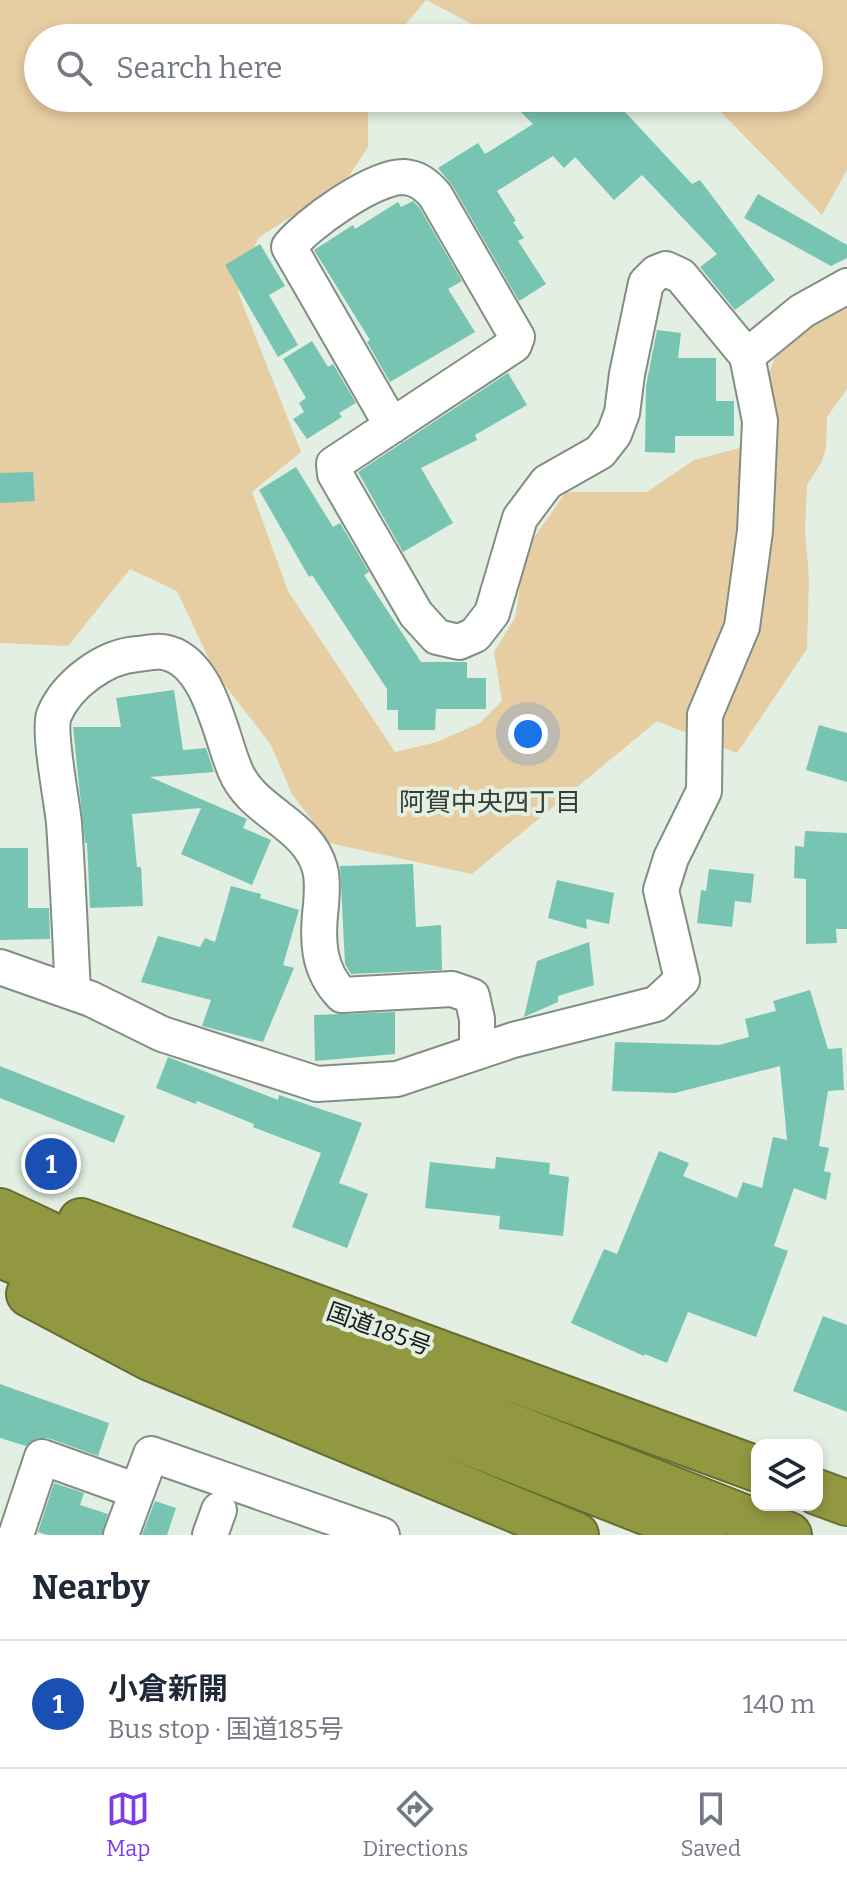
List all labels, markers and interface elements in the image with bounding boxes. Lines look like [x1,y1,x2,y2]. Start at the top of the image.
search box [24,24,823,112]
icon: search [52,46,96,90]
text: Search here [116,50,283,86]
your location [508,714,548,754]
district label: 阿賀中央四丁目 [399,787,581,818]
pin: 1 [25,1134,77,1194]
street label: 国道185号 [323,1297,435,1361]
map controls [751,1439,823,1511]
button: layers [751,1439,823,1511]
text: Nearby [32,1567,150,1608]
text: 小倉新開 [108,1671,228,1707]
text: 1 [52,1689,64,1720]
text: 140 m [743,1689,815,1720]
text: Bus stop · 国道185号 [108,1714,344,1745]
tab: Map [106,1787,150,1862]
tab: Directions [363,1787,468,1862]
tab: Saved [681,1787,741,1862]

